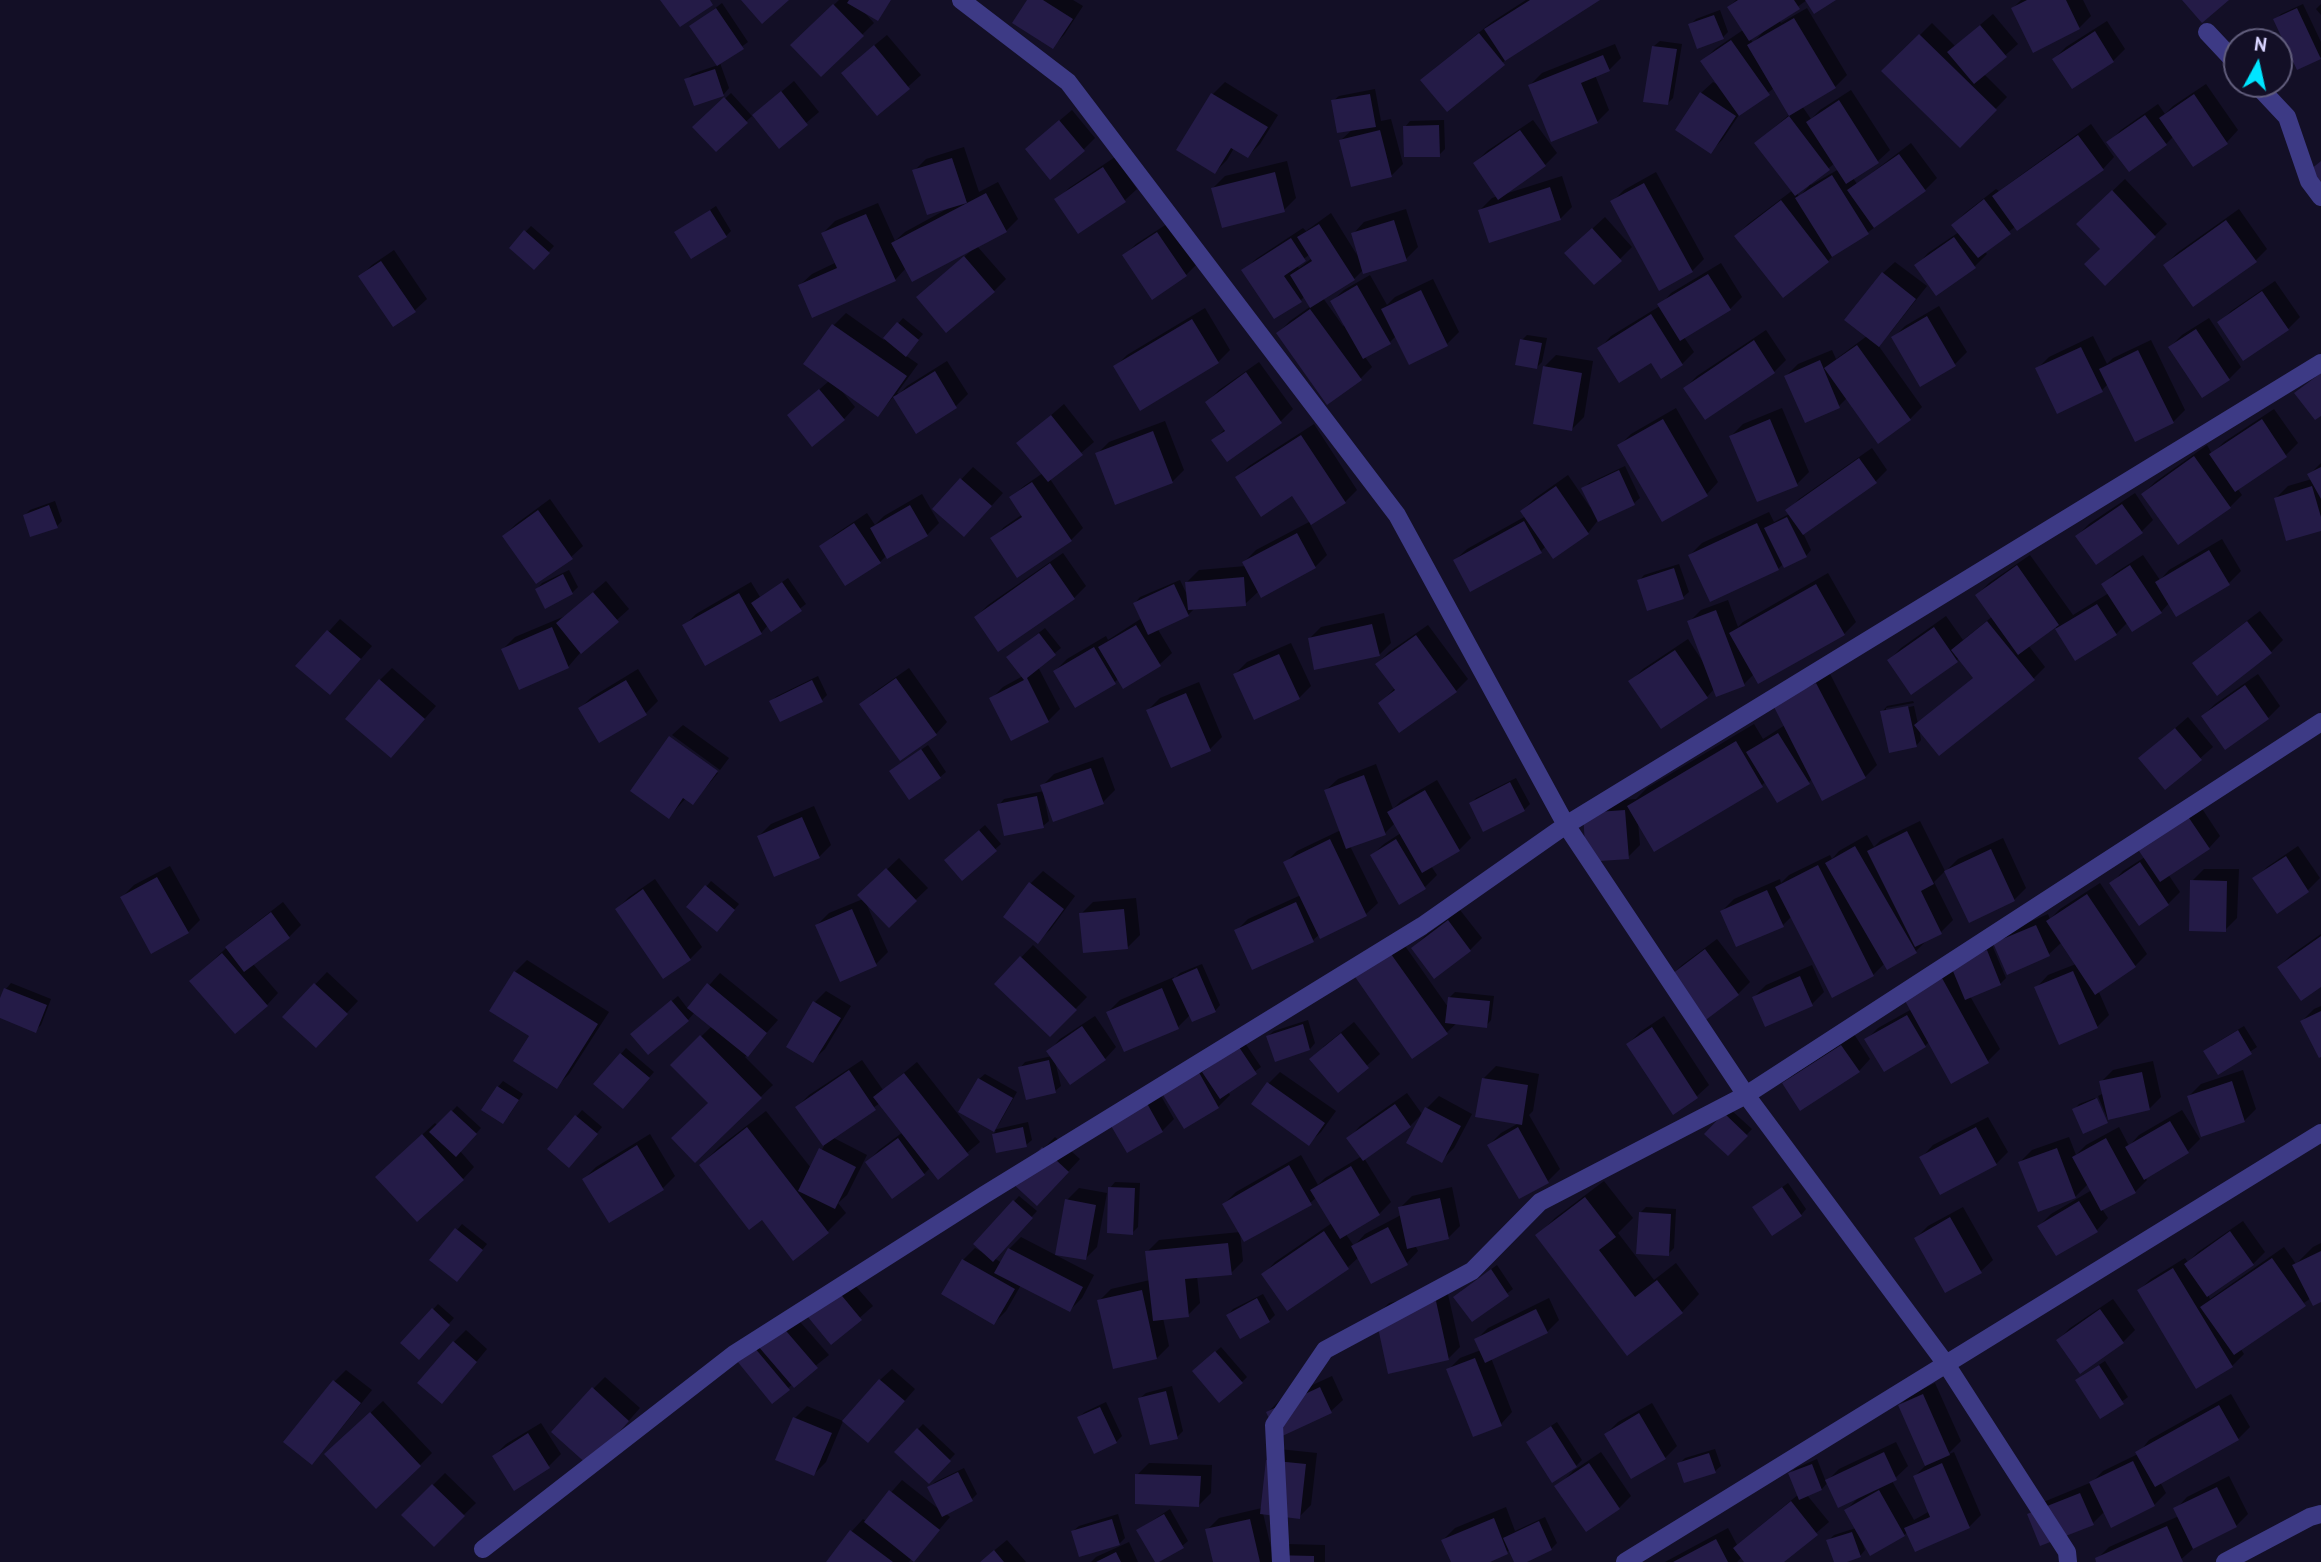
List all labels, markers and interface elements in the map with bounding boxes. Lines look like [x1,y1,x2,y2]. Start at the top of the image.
north arrow [2223,28,2293,98]
text: N [2253,31,2268,57]

